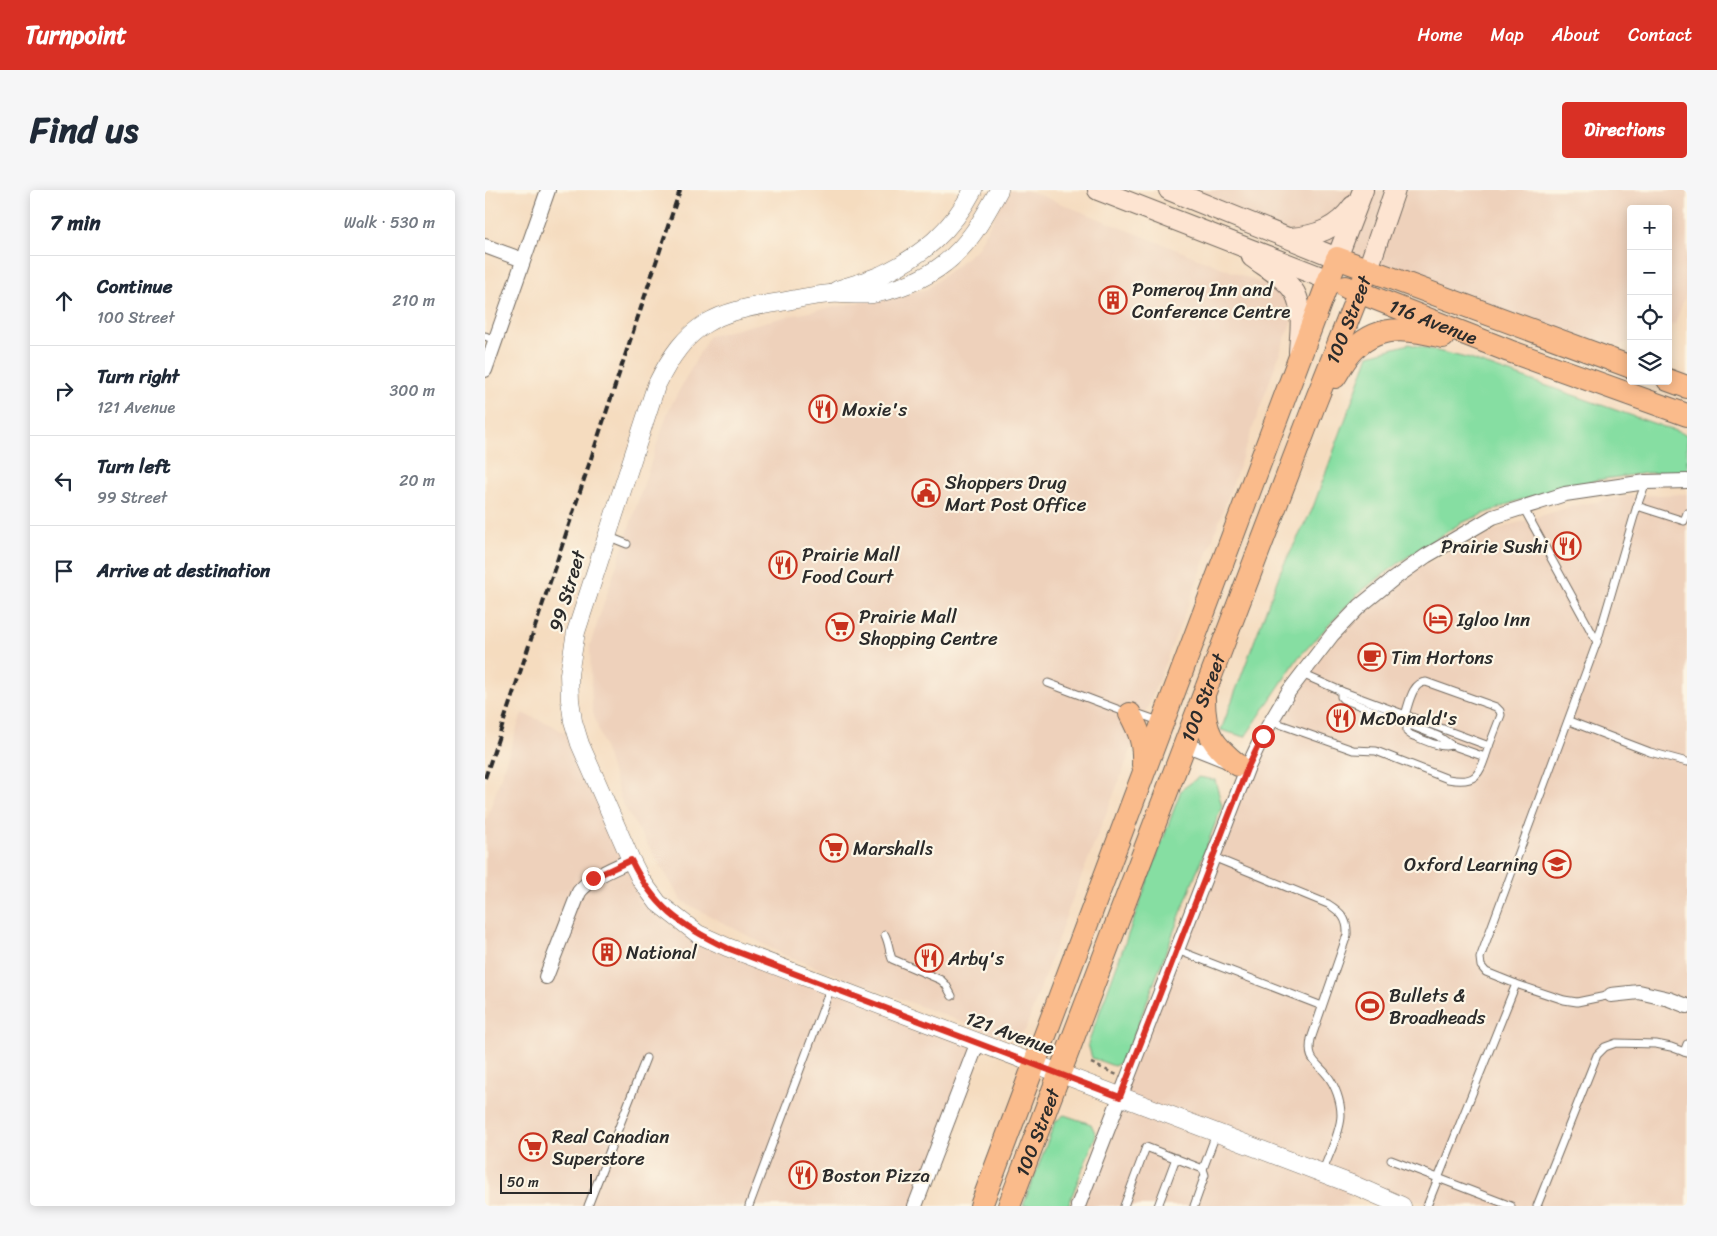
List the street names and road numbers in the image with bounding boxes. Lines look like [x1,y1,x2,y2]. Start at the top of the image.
street label: 100 Street [1316,269,1381,369]
street label: 116 Avenue [1384,289,1483,354]
street label: 99 Street [539,545,595,636]
street label: 100 Street [1171,647,1235,747]
street label: 121 Avenue [961,1002,1059,1064]
street label: 100 Street [1005,1082,1069,1181]

